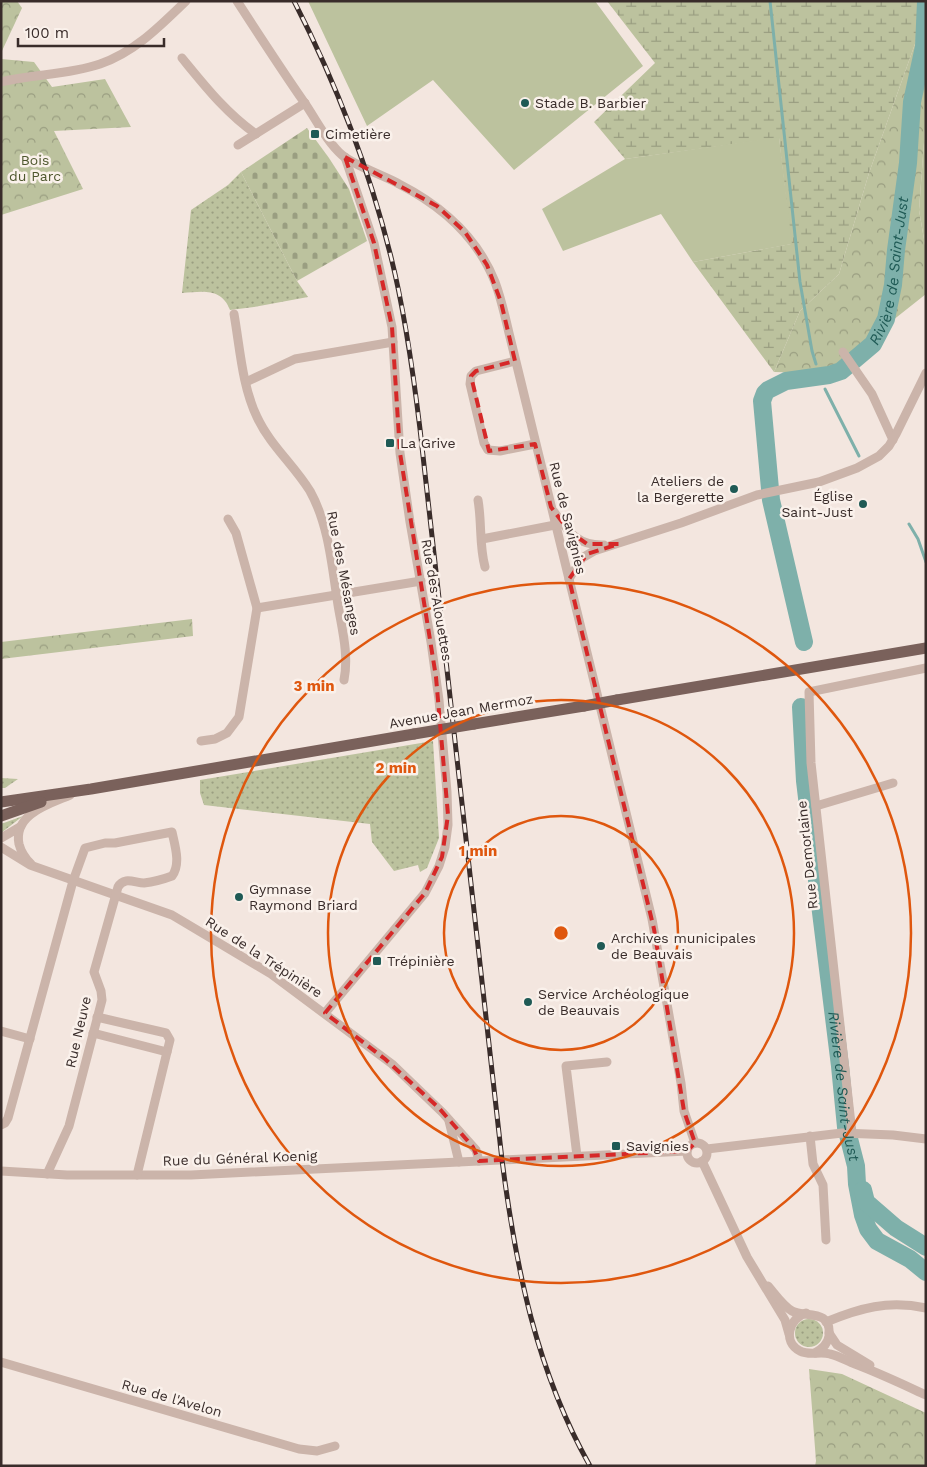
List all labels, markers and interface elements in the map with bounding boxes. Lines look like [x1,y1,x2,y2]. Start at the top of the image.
scale bar [18,15,164,47]
text: 100 m [25,24,69,42]
place label: Stade B. Barbier [535,95,646,111]
marker: Stade B. Barbier [519,97,531,109]
place label: Cimetière [325,126,391,142]
marker: Cimetière [309,128,321,140]
park label: Bois du Parc [9,152,61,184]
water label: Rivière de Saint-Just [865,195,912,348]
place label: La Grive [400,435,456,451]
marker: La Grive [384,437,396,449]
street label: Rue de Savignies [546,460,590,576]
place label: Ateliers de la Bergerette [637,473,724,505]
marker: Ateliers de la Bergerette [728,483,740,495]
place label: Église Saint-Just [781,488,853,520]
marker: Église Saint-Just [857,498,869,510]
street label: Rue des Mésanges [324,509,364,637]
street label: Rue des Alouettes [418,538,456,662]
text: 3 min [294,677,334,695]
street label: Avenue Jean Mermoz [388,690,534,732]
text: 2 min [375,759,417,777]
street label: Rue Demorlaine [793,800,821,910]
text: 1 min [459,842,497,860]
place label: Gymnase Raymond Briard [249,881,358,913]
marker: Gymnase Raymond Briard [233,891,245,903]
street label: Rue de la Trépinière [203,913,325,1001]
centre of rings [552,924,570,942]
place label: Archives municipales de Beauvais [611,930,756,962]
marker: Archives municipales de Beauvais [595,940,607,952]
place label: Trépinière [387,953,455,969]
marker: Trépinière [371,955,383,967]
place label: Service Archéologique de Beauvais [538,986,689,1018]
street label: Rue Neuve [62,995,94,1069]
marker: Service Archéologique de Beauvais [522,996,534,1008]
water label: Rivière de Saint-Just [824,1010,864,1164]
place label: Savignies [626,1138,689,1154]
marker: Savignies [610,1140,622,1152]
street label: Rue du Général Koenig [162,1147,318,1169]
street label: Rue de l'Avelon [120,1376,224,1420]

